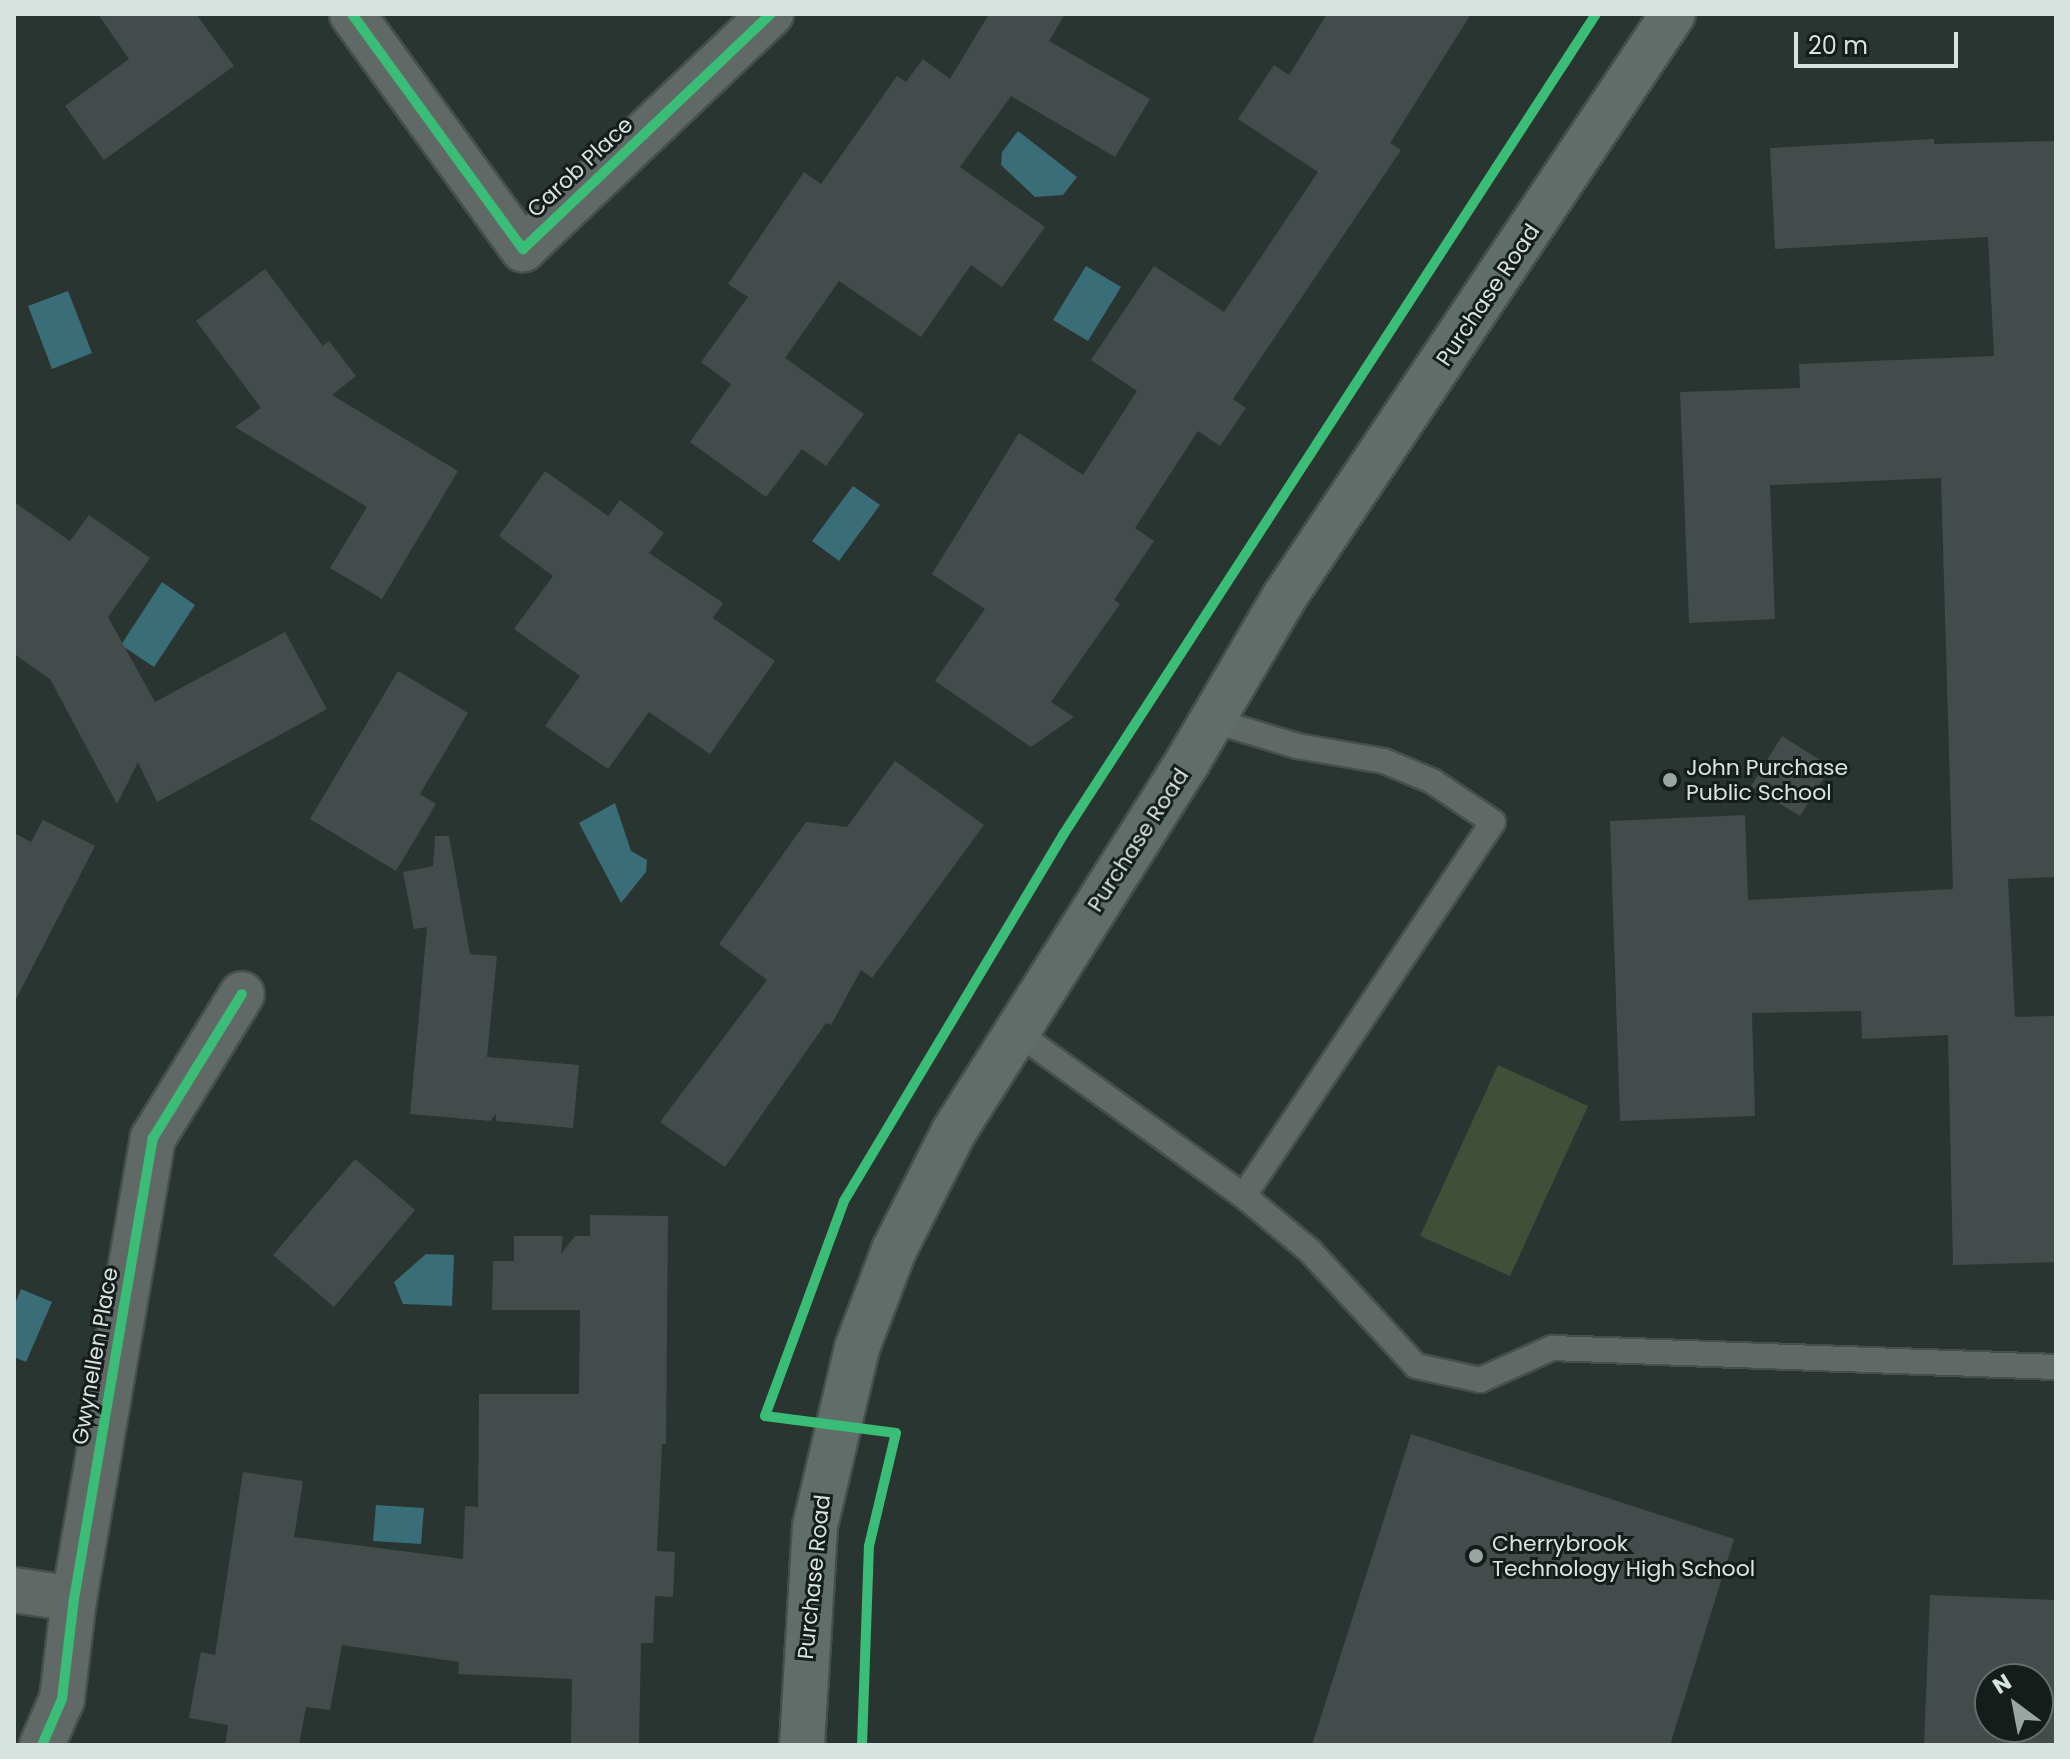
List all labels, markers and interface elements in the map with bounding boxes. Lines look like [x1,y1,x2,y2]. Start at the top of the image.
scale bar [1798,16,1962,66]
text: 20 m [1808,29,1868,62]
street label: Carob Place [522,111,638,223]
street label: Purchase Road [1431,219,1545,371]
place label: John Purchase Public School [1686,754,1848,806]
street label: Purchase Road [1082,763,1194,917]
marker: John Purchase Public School [1661,771,1679,789]
street label: Gwynellen Place [66,1265,124,1447]
street label: Purchase Road [792,1493,836,1661]
place label: Cherrybrook Technology High School [1492,1530,1755,1582]
marker: Cherrybrook Technology High School [1467,1547,1485,1565]
north arrow [1974,1663,2054,1743]
text: N [1987,1666,2017,1701]

